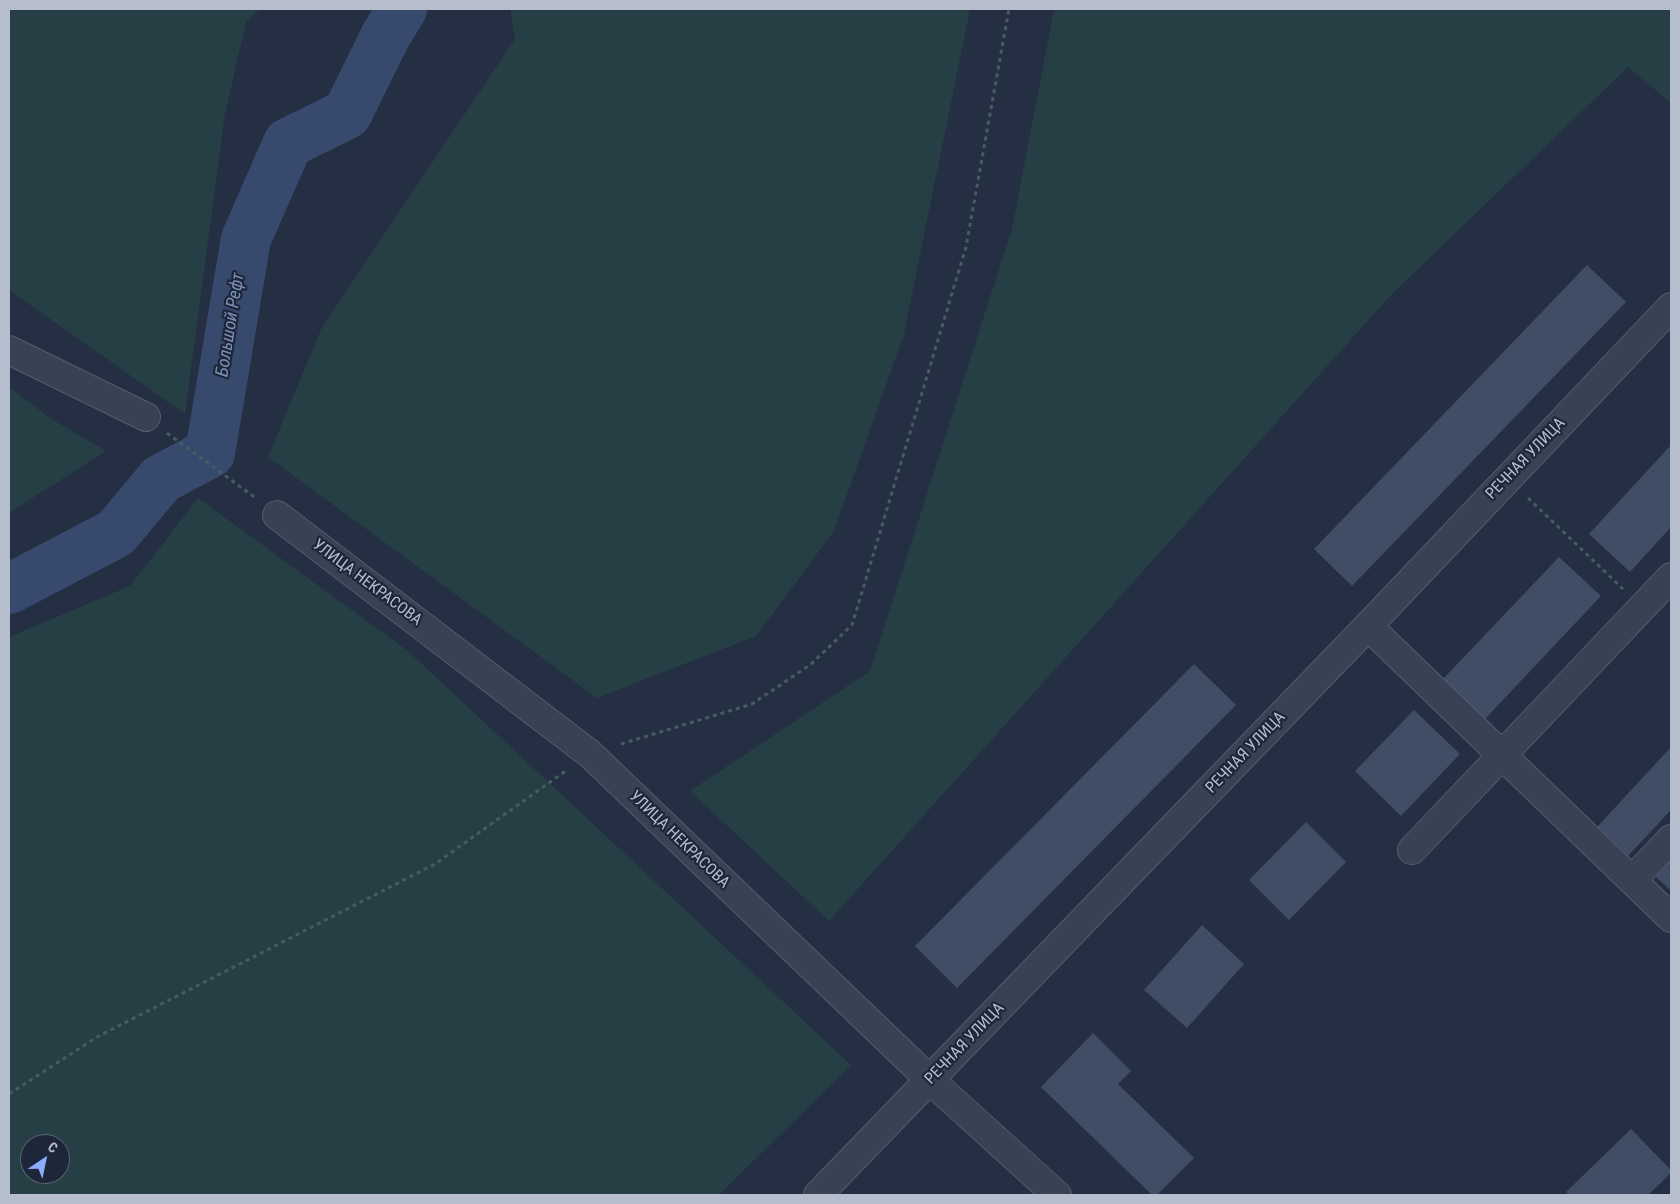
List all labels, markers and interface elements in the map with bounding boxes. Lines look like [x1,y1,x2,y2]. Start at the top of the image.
water label: Большой Рефт [212,271,250,379]
street label: РЕЧНАЯ УЛИЦА [1482,414,1570,504]
street label: УЛИЦА НЕКРАСОВА [309,536,425,630]
street label: РЕЧНАЯ УЛИЦА [1202,708,1290,798]
street label: УЛИЦА НЕКРАСОВА [625,787,733,893]
street label: РЕЧНАЯ УЛИЦА [921,999,1009,1089]
north arrow [20,1134,70,1184]
text: С [45,1139,61,1156]

